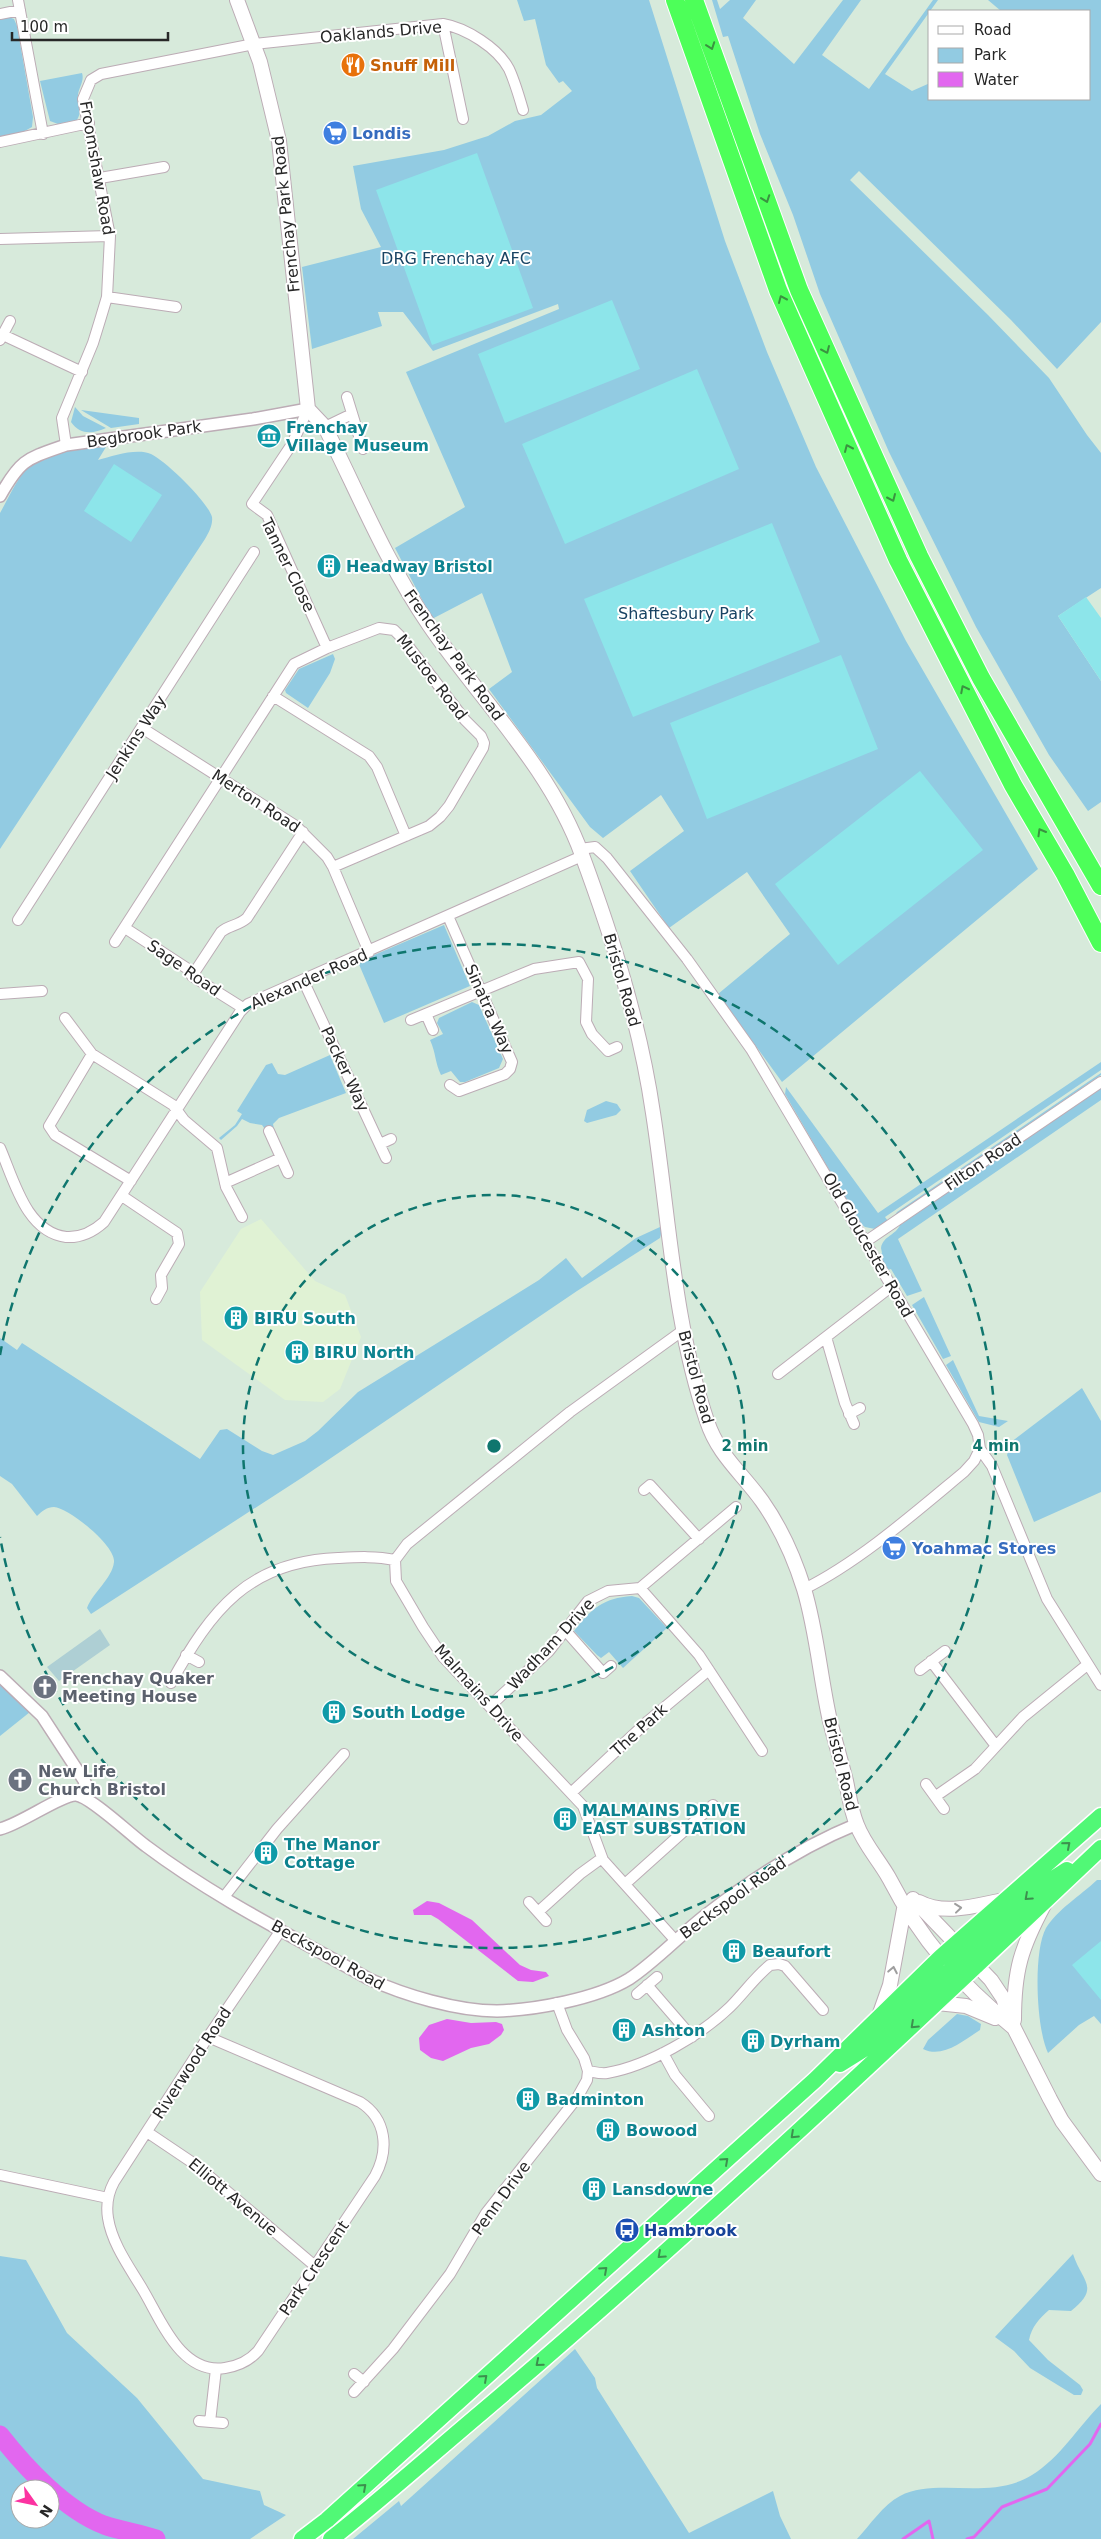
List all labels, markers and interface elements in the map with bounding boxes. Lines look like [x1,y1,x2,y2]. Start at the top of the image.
scale bar [12,10,169,42]
legend [928,10,1091,100]
street label: Oaklands Drive [319,17,443,47]
text: 100 m [20,18,68,36]
text: Road [974,21,1012,39]
one-way arrow [705,41,715,50]
text: Park [974,46,1007,64]
restaurant icon: Snuff Mill [340,52,366,78]
place label: Snuff Mill [370,56,455,75]
text: Water [974,71,1019,89]
street label: Froomshaw Road [76,99,118,237]
supermarket icon: Londis [322,120,348,146]
place label: Londis [352,124,411,143]
street label: Frenchay Park Road [268,135,304,293]
one-way arrow [760,194,770,202]
park label: DRG Frenchay AFC [381,249,531,268]
one-way arrow [777,295,788,304]
one-way arrow [820,344,830,353]
street label: Begbrook Park [85,416,203,451]
place label: Frenchay Village Museum [286,418,429,455]
museum icon: Frenchay Village Museum [256,423,282,449]
one-way arrow [843,444,854,453]
one-way arrow [886,493,897,502]
street label: Tanner Close [257,514,319,615]
building icon: Headway Bristol [316,553,342,579]
place label: Headway Bristol [346,557,493,576]
street label: Frenchay Park Road [400,586,508,724]
park label: Shaftesbury Park [618,604,755,623]
street label: Mustoe Road [393,630,471,724]
one-way arrow [960,685,970,694]
street label: Jenkins Way [101,692,170,783]
street label: Merton Road [208,765,304,837]
one-way arrow [1037,828,1047,837]
street label: Bristol Road [600,931,644,1029]
street label: Sage Road [144,936,224,1000]
street label: Alexander Road [247,945,371,1013]
street label: Sinatra Way [461,961,517,1057]
street label: Packer Way [317,1023,373,1115]
street label: Filton Road [941,1129,1025,1195]
street label: Old Gloucester Road [819,1169,917,1321]
building icon: BIRU South [223,1305,249,1331]
place label: BIRU South [254,1309,356,1328]
street label: Bristol Road [674,1328,718,1426]
building icon: BIRU North [284,1339,310,1365]
place label: BIRU North [314,1343,414,1362]
centre of rings [485,1437,503,1455]
text: 2 min [721,1437,769,1455]
text: 4 min [972,1437,1020,1455]
supermarket icon: Yoahmac Stores [881,1535,907,1561]
place label: Yoahmac Stores [911,1539,1056,1558]
street label: Wadham Drive [504,1594,598,1694]
street label: Malmains Drive [430,1641,528,1745]
place label: Frenchay Quaker Meeting House [62,1669,214,1706]
church icon: Frenchay Quaker Meeting House [32,1674,58,1700]
building icon: South Lodge [321,1699,347,1725]
street label: The Park [606,1699,672,1761]
place label: South Lodge [352,1703,466,1722]
street label: Bristol Road [820,1715,862,1813]
place label: New Life Church Bristol [38,1762,166,1799]
church icon: New Life Church Bristol [7,1767,33,1793]
place label: MALMAINS DRIVE EAST SUBSTATION [582,1801,746,1838]
building icon: MALMAINS DRIVE EAST SUBSTATION [552,1806,578,1832]
place label: The Manor Cottage [284,1835,380,1872]
building icon: The Manor Cottage [253,1840,279,1866]
one-way arrow [1061,1842,1070,1851]
street label: Beckspool Road [676,1853,790,1943]
one-way arrow [1024,1892,1033,1901]
one-way arrow [954,1903,962,1914]
street label: Beckspool Road [268,1916,388,1994]
building icon: Beaufort [721,1938,747,1964]
place label: Beaufort [752,1942,831,1961]
one-way arrow [887,1966,898,1974]
street label: Riverwood Road [149,2004,235,2122]
building icon: Ashton [611,2017,637,2043]
one-way arrow [910,2019,919,2028]
place label: Ashton [642,2021,705,2040]
building icon: Dyrham [740,2028,766,2054]
place label: Dyrham [770,2032,840,2051]
building icon: Badminton [515,2086,541,2112]
place label: Badminton [546,2090,644,2109]
building icon: Bowood [595,2117,621,2143]
place label: Bowood [626,2121,697,2140]
one-way arrow [791,2129,800,2138]
street label: Elliott Avenue [185,2154,281,2240]
street label: Penn Drive [468,2157,534,2239]
one-way arrow [720,2158,729,2167]
building icon: Lansdowne [581,2176,607,2202]
place label: Lansdowne [612,2180,714,2199]
street label: Park Crescent [275,2217,353,2319]
bus stop icon: Hambrook [614,2217,640,2243]
place label: Hambrook [644,2221,737,2240]
one-way arrow [657,2250,666,2259]
one-way arrow [599,2266,608,2275]
one-way arrow [536,2358,545,2366]
one-way arrow [478,2375,487,2384]
north arrow [10,2479,60,2529]
one-way arrow [358,2484,367,2493]
text: N [36,2502,56,2520]

